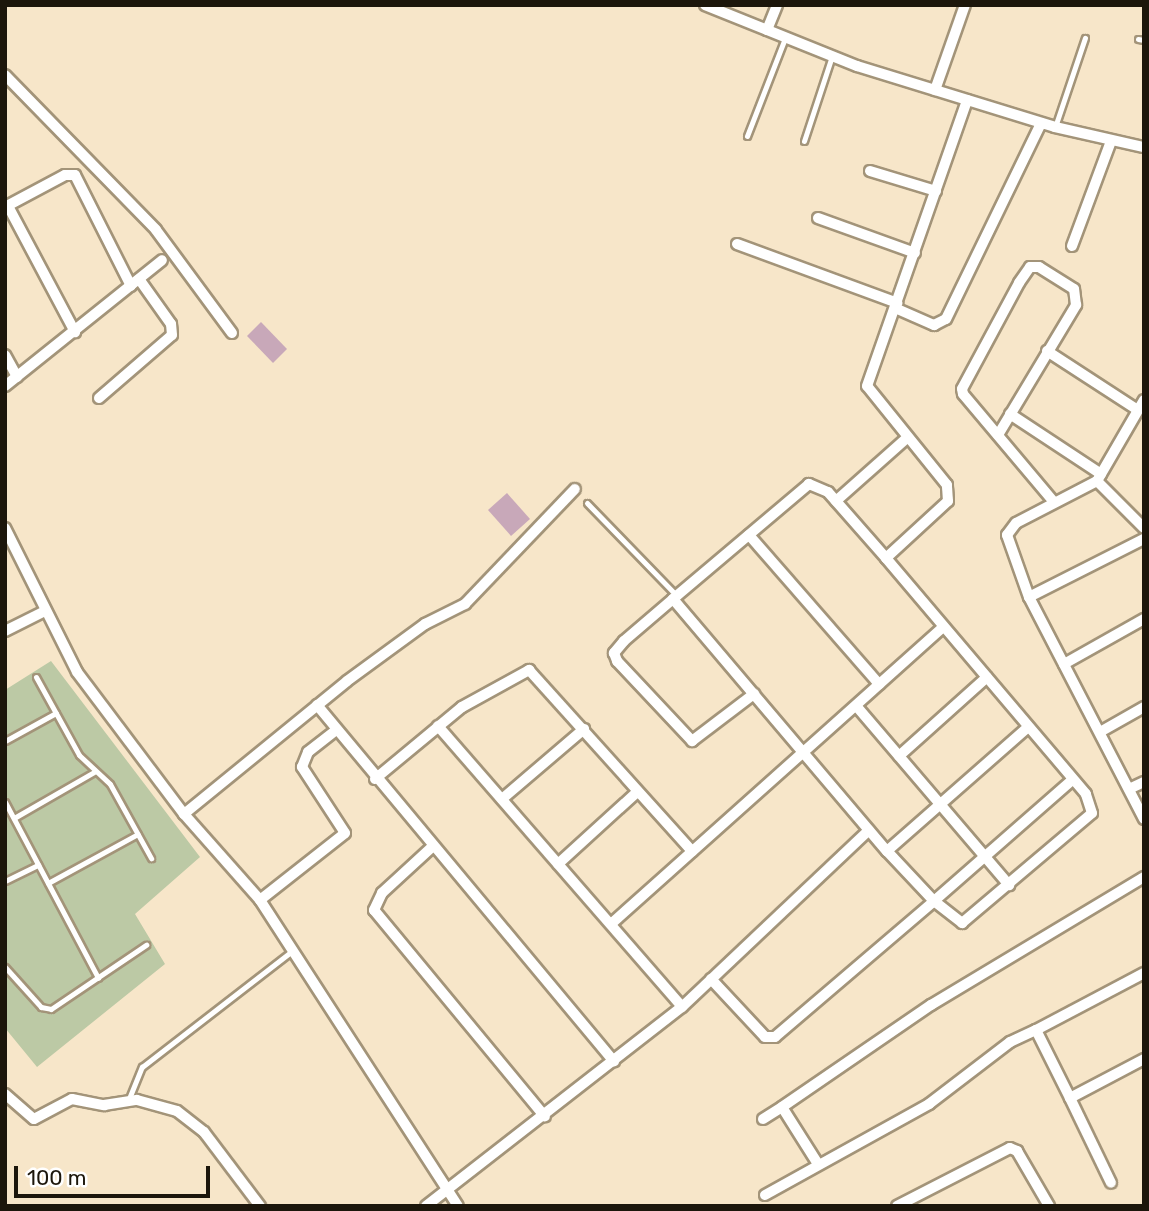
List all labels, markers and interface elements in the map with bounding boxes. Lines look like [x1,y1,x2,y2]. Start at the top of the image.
scale bar [18,1152,214,1196]
text: 100 m [27,1165,86,1190]

